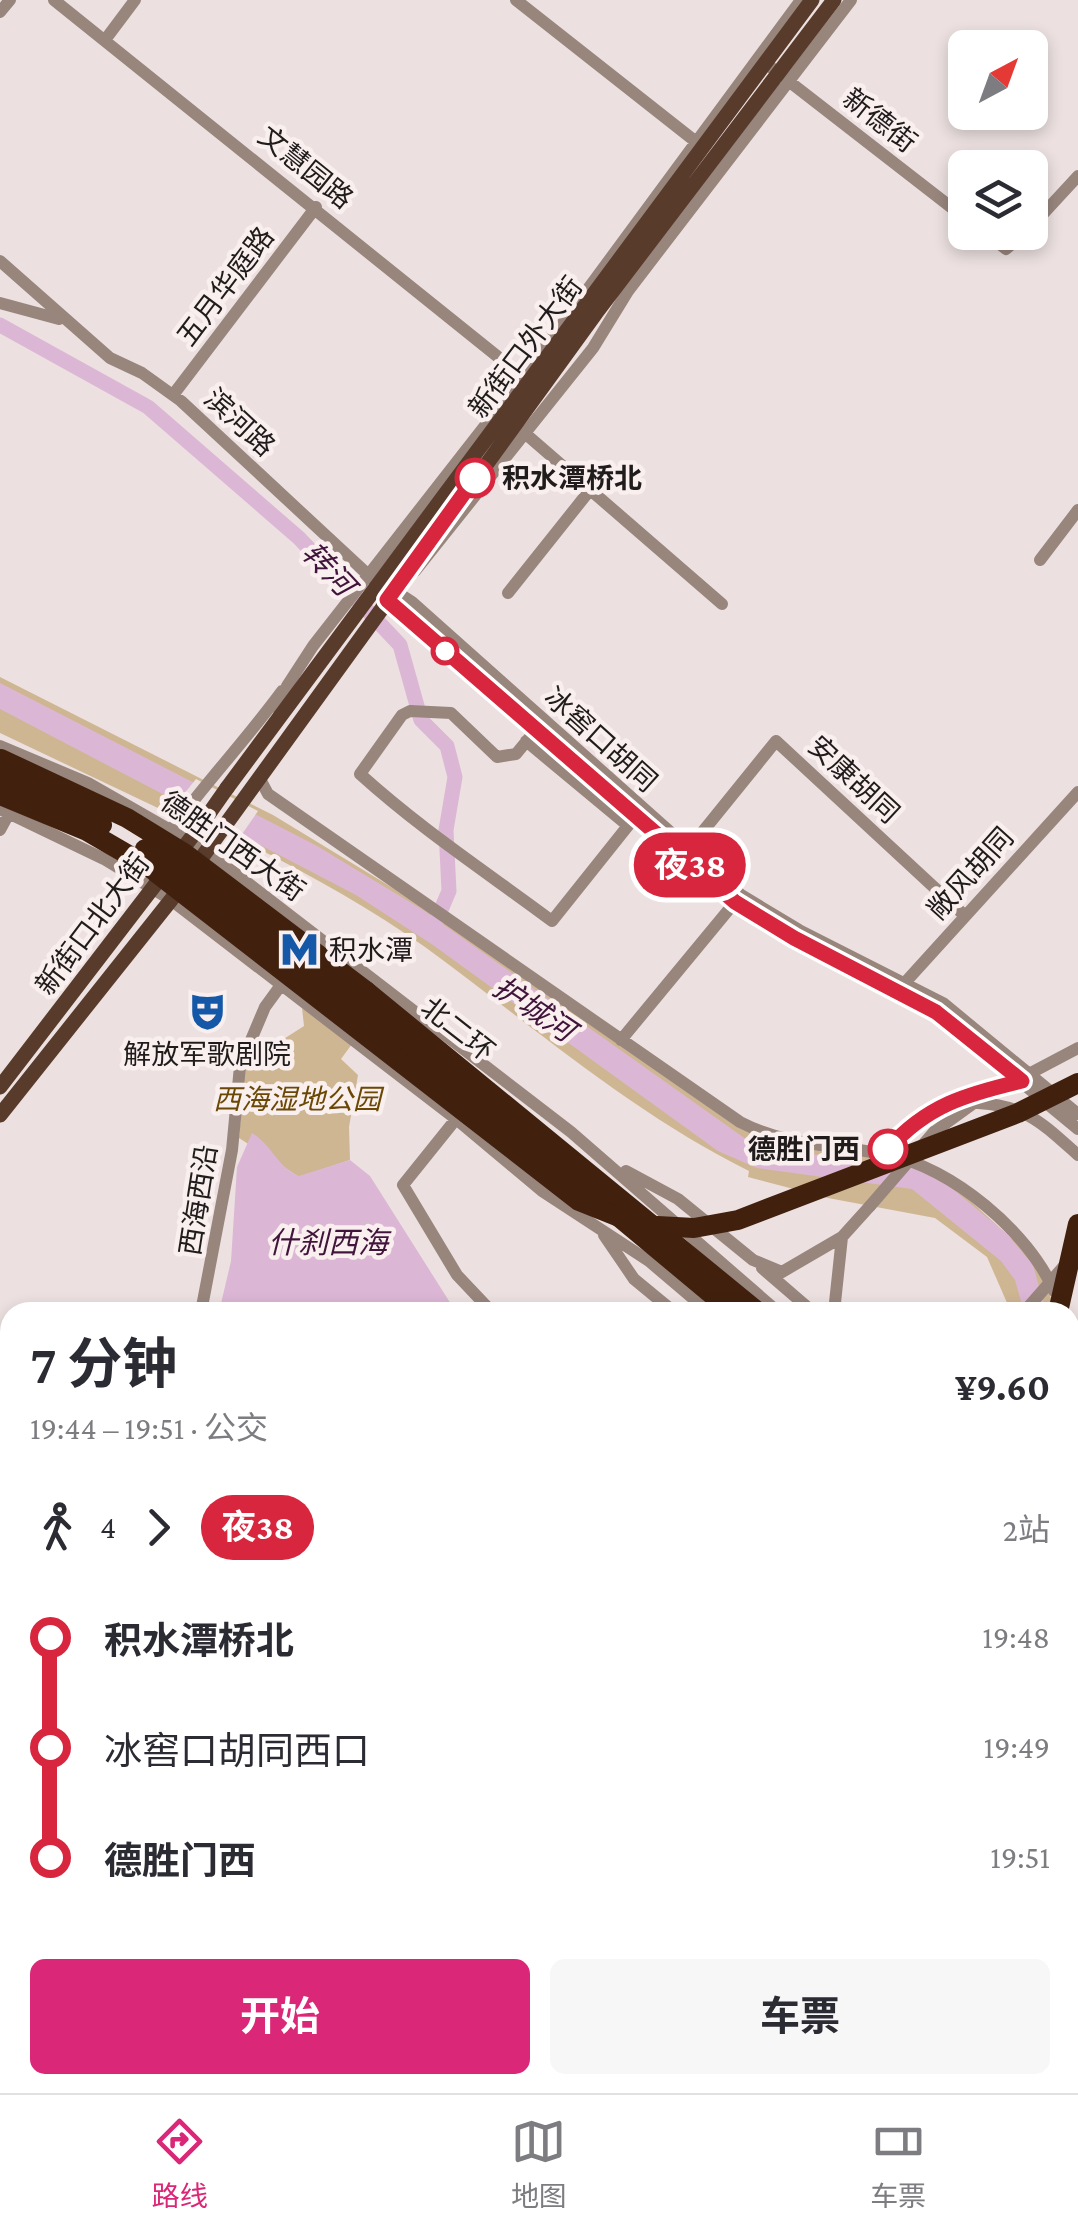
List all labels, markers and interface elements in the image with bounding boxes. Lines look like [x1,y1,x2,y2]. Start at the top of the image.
north arrow [948,30,1048,130]
map controls [948,30,1048,250]
street label: 新德街 [837,82,922,158]
street label: 文慧园路 [252,120,359,215]
button: layers [948,150,1048,250]
street label: 五月华庭路 [171,221,280,352]
street label: 新街口外大街 [462,271,588,424]
street label: 滨河路 [198,382,281,462]
marker: 积水潭桥北 [456,459,494,497]
place label: 积水潭桥北 [502,463,642,494]
water label: 转河 [296,535,364,606]
unlabelled marker [432,638,458,664]
street label: 冰窖口胡同 [538,681,663,798]
street label: 安康胡同 [802,730,905,829]
street label: 德胜门西大街 [155,786,310,907]
street label: 敞风胡同 [921,821,1019,925]
line badge: 夜38 [632,832,748,898]
text: 夜38 [654,846,726,885]
street label: 新街口北大街 [29,848,155,1001]
metro station icon: 积水潭 [278,929,320,971]
place label: 积水潭 [329,935,413,966]
water label: 护城河 [488,970,585,1050]
theatre icon: 解放军歌剧院 [186,991,228,1033]
street label: 北二环 [415,991,500,1067]
place label: 解放军歌剧院 [123,1039,291,1070]
park label: 西海湿地公园 [213,1084,385,1115]
marker: 德胜门西 [869,1130,907,1168]
place label: 德胜门西 [748,1134,860,1165]
street label: 西海西沿 [174,1142,223,1258]
water label: 什刹西海 [268,1226,392,1259]
text: 7 分钟 [30,1334,177,1395]
text: ¥9.60 [955,1366,1050,1408]
text: 19:44 – 19:51 · 公交 [30,1410,268,1446]
icon: walk [30,1500,85,1555]
icon: forward [131,1500,186,1555]
text: 夜38 [221,1508,294,1547]
text: 4 [100,1509,116,1545]
text: 2站 [1003,1512,1050,1548]
text: 19:48 [982,1619,1050,1655]
text: 积水潭桥北 [104,1620,294,1662]
text: 19:49 [984,1729,1050,1765]
text: 冰窖口胡同西口 [104,1730,370,1772]
text: 19:51 [990,1839,1050,1875]
text: 德胜门西 [104,1840,256,1882]
button: 开始 [30,1959,530,2074]
button: 车票 [550,1959,1050,2074]
tab: 路线 [152,2114,208,2214]
tab: 地图 [511,2114,567,2214]
tab: 车票 [870,2114,926,2214]

